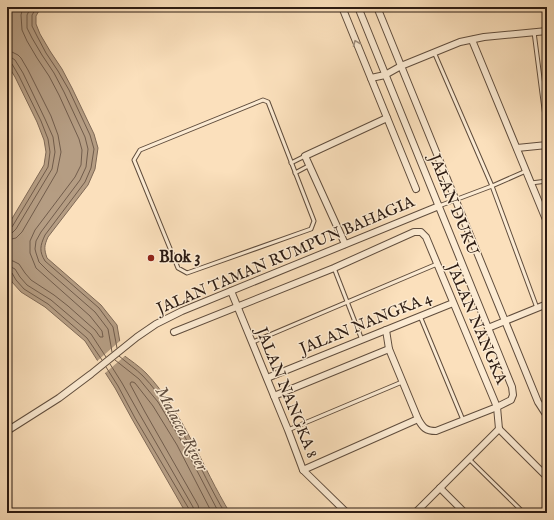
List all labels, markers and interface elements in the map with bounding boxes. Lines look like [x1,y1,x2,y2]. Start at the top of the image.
one-way arrow [353,39,361,46]
street label: JALAN DUKU [423,150,483,259]
street label: JALAN TAMAN RUMPUN BAHAGIA [152,192,419,320]
place label: Blok 3 [159,248,200,268]
marker: Blok 3 [146,253,156,263]
street label: JALAN NANGKA [441,259,511,389]
street label: JALAN NANGKA 4 [295,288,435,360]
street label: JALAN NANGKA 8 [250,323,321,461]
water label: Malacca River [150,383,213,476]

